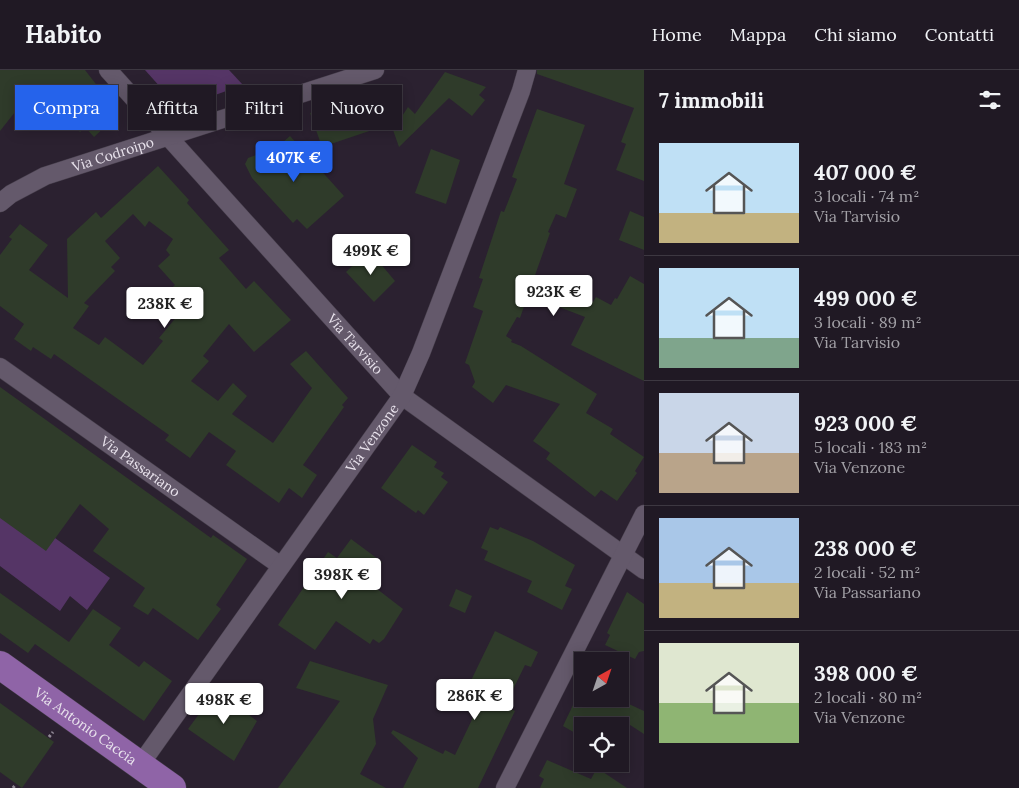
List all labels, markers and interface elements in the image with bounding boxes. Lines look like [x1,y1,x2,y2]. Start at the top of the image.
text: Habito [25,19,102,50]
text: Home [652,23,702,46]
text: Mappa [730,23,786,46]
text: Chi siamo [814,23,897,46]
text: Contatti [925,23,994,46]
chip: Compra [15,85,118,130]
chip: Affitta [128,85,216,130]
chip: Filtri [226,85,302,130]
chip: Nuovo [312,85,402,130]
icon: filters [976,86,1004,114]
text: 7 immobili [659,87,764,114]
street label: Via Codroipo [69,133,156,176]
pin: 407K € [253,140,335,183]
text: 407K € [267,147,321,167]
text: 407 000 € [814,159,917,186]
icon: home [699,163,759,223]
text: 3 locali · 74 m² [814,186,919,206]
text: Via Tarvisio [814,206,900,226]
pin: 499K € [330,234,412,276]
text: 499K € [343,240,399,260]
pin: 923K € [513,274,595,317]
text: 923K € [526,281,582,301]
text: 499 000 € [814,285,918,312]
pin: 238K € [124,286,206,329]
icon: home [699,288,759,348]
text: 238K € [137,293,193,313]
street label: Via Tarvisio [323,309,387,378]
text: 3 locali · 89 m² [814,312,922,332]
text: Via Tarvisio [814,332,900,352]
street label: Via Venzone [341,400,403,477]
text: 923 000 € [814,410,917,437]
icon: home [699,413,759,473]
street label: Via Passariano [96,431,184,501]
text: 5 locali · 183 m² [814,437,927,457]
text: Via Venzone [814,457,905,477]
text: 238 000 € [814,535,917,562]
icon: home [699,538,759,598]
pin: 398K € [301,558,383,600]
text: 2 locali · 52 m² [814,562,921,582]
text: 398K € [314,564,370,584]
text: Via Passariano [814,582,921,602]
north arrow [574,652,629,708]
map controls [574,652,629,772]
text: 398 000 € [814,660,918,687]
icon: home [699,663,759,723]
pin: 286K € [434,678,516,721]
pin: 498K € [183,682,265,725]
street label: Via Antonio Caccia [30,683,140,769]
text: 286K € [447,685,503,705]
text: 2 locali · 80 m² [814,687,922,707]
text: 498K € [196,689,252,709]
text: Via Venzone [814,707,905,727]
button: locate [574,717,629,772]

